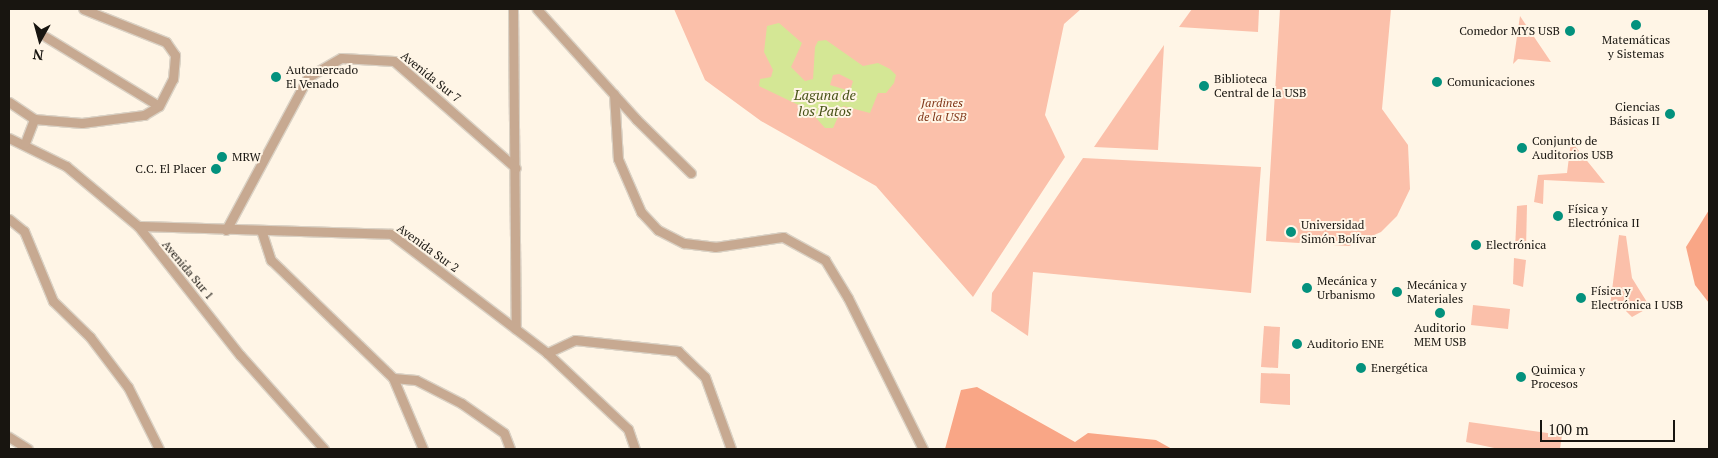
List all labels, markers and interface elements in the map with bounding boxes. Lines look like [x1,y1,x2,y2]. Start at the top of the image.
north arrow [15,15,65,65]
marker: Matemáticas y Sistemas [1630,19,1642,31]
place label: Comedor MYS USB [1459,24,1560,38]
marker: Comedor MYS USB [1564,25,1576,37]
place label: Matemáticas y Sistemas [1602,33,1670,61]
text: N [32,45,45,65]
street label: Avenida Sur 7 [398,48,464,106]
place label: Automercado El Venado [286,63,358,91]
marker: Automercado El Venado [270,71,282,83]
place label: Biblioteca Central de la USB [1214,72,1306,100]
place label: Comunicaciones [1447,75,1535,89]
marker: Comunicaciones [1431,76,1443,88]
marker: Biblioteca Central de la USB [1198,80,1210,92]
water label: Laguna de los Patos [794,87,856,120]
park label: Jardines de la USB [917,96,967,124]
place label: Ciencias Básicas II [1610,100,1660,128]
marker: Ciencias Básicas II [1664,108,1676,120]
place label: Conjunto de Auditorios USB [1532,134,1613,162]
marker: Conjunto de Auditorios USB [1516,142,1528,154]
place label: MRW [232,150,261,164]
marker: MRW [216,151,228,163]
place label: C.C. El Placer [135,162,206,176]
marker: C.C. El Placer [210,163,222,175]
place label: Física y Electrónica II [1568,202,1640,230]
marker: Física y Electrónica II [1552,210,1564,222]
place label: Universidad Simón Bolívar [1301,218,1376,246]
street label: Avenida Sur 2 [394,221,462,275]
marker: Universidad Simón Bolívar [1285,226,1297,238]
street label: Avenida Sur 1 [159,237,217,303]
place label: Electrónica [1486,238,1546,252]
marker: Electrónica [1470,239,1482,251]
place label: Mecánica y Urbanismo [1317,274,1376,302]
place label: Mecánica y Materiales [1407,278,1466,306]
marker: Mecánica y Urbanismo [1301,282,1313,294]
place label: Física y Electrónica I USB [1591,284,1683,312]
marker: Mecánica y Materiales [1391,286,1403,298]
marker: Física y Electrónica I USB [1575,292,1587,304]
marker: Auditorio MEM USB [1434,307,1446,319]
place label: Auditorio MEM USB [1414,321,1466,349]
place label: Auditorio ENE [1307,337,1384,351]
marker: Auditorio ENE [1291,338,1303,350]
place label: Energética [1371,361,1428,375]
marker: Energética [1355,362,1367,374]
place label: Quimica y Procesos [1531,363,1585,391]
marker: Quimica y Procesos [1515,371,1527,383]
scale bar [1543,410,1678,442]
text: 100 m [1548,419,1589,439]

